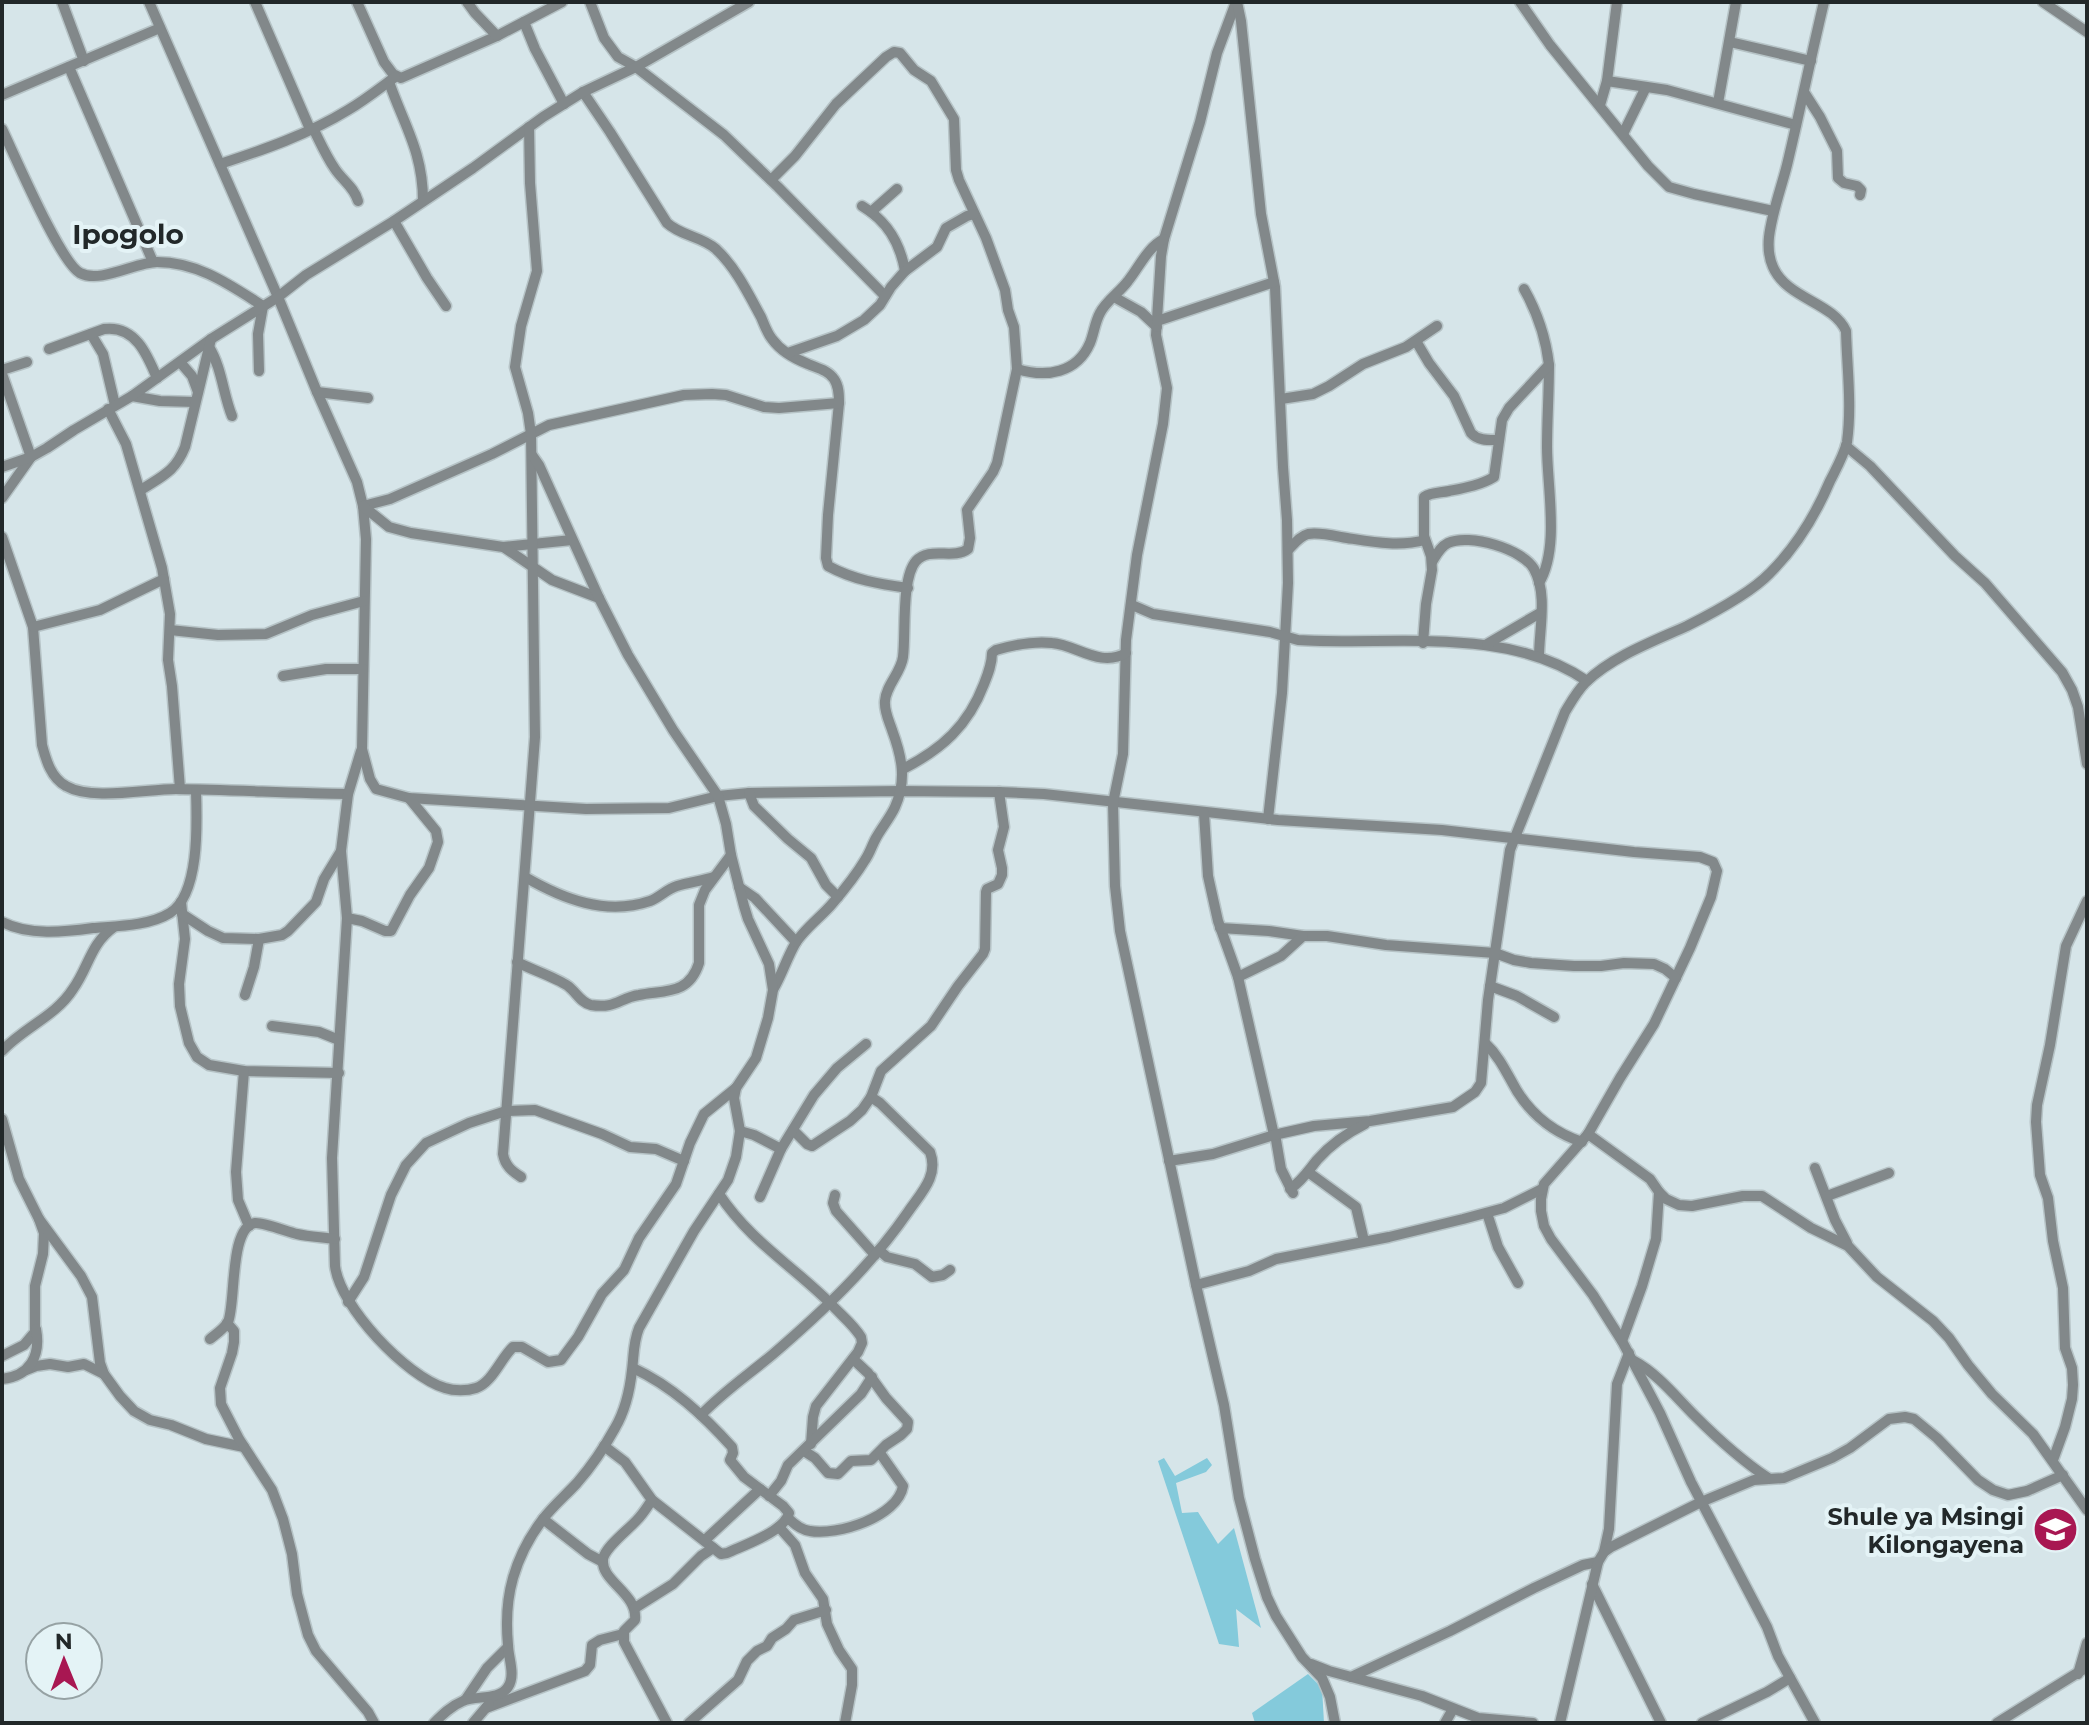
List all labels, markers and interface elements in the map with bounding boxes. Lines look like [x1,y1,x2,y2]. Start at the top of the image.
district label: Ipogolo [72,217,184,251]
place label: Shule ya Msingi Kilongayena [1827,1502,2024,1559]
school or university icon: Shule ya Msingi Kilongayena [2031,1506,2079,1554]
north arrow [24,1621,104,1701]
text: N [55,1628,73,1655]

